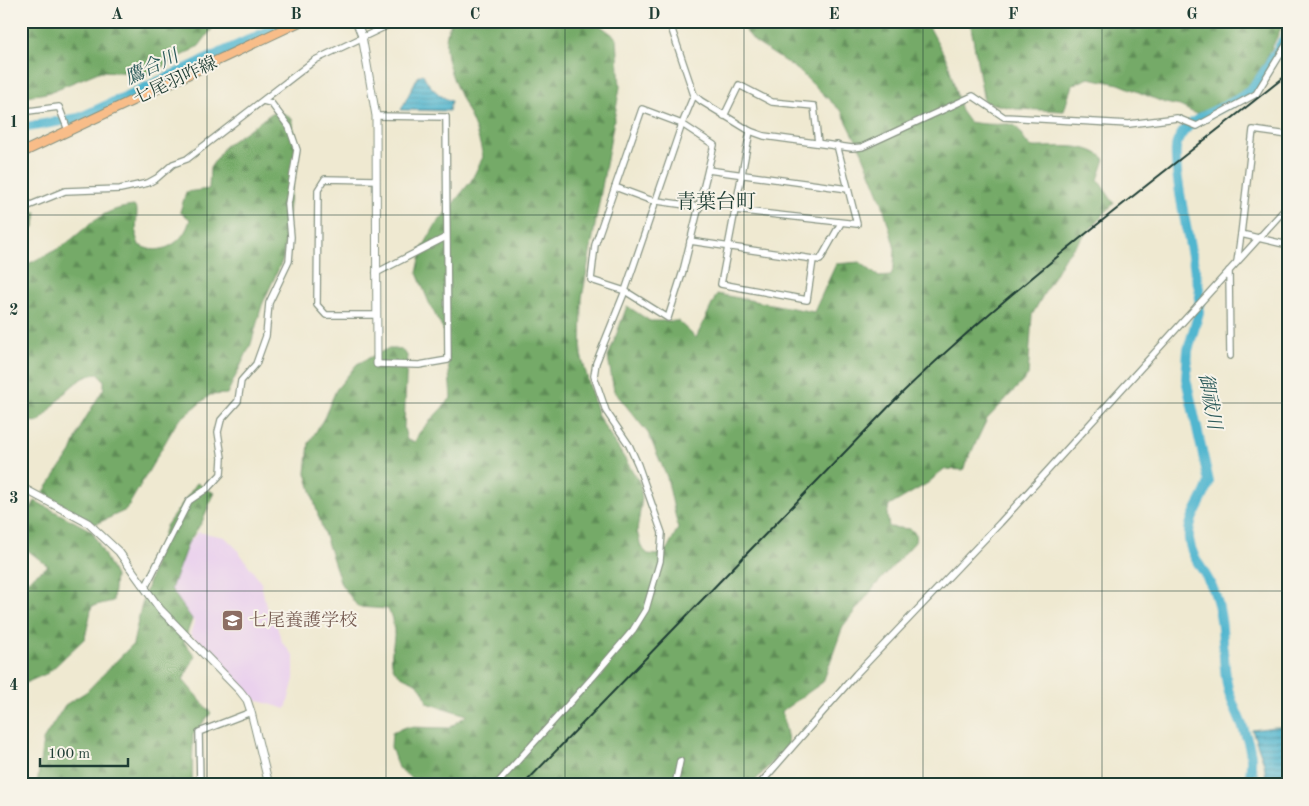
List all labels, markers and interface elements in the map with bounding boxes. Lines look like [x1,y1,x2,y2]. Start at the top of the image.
text: A [111,7,123,23]
text: B [290,7,302,23]
text: C [470,7,480,23]
text: D [648,7,660,23]
text: E [828,7,840,23]
text: F [1008,7,1019,23]
text: G [1186,7,1198,23]
water label: 鷹合川 [121,44,184,89]
street label: 七尾羽咋線 [130,52,220,108]
text: 1 [9,115,19,131]
district label: 青葉台町 [676,190,756,213]
text: 2 [9,303,19,319]
water label: 御祓川 [1194,371,1225,433]
text: 3 [9,491,19,507]
school or university icon: 七尾養護学校 [221,608,245,632]
place label: 七尾養護学校 [249,610,357,630]
text: 4 [9,678,19,694]
scale bar [40,736,128,768]
text: 100 m [48,747,90,762]

